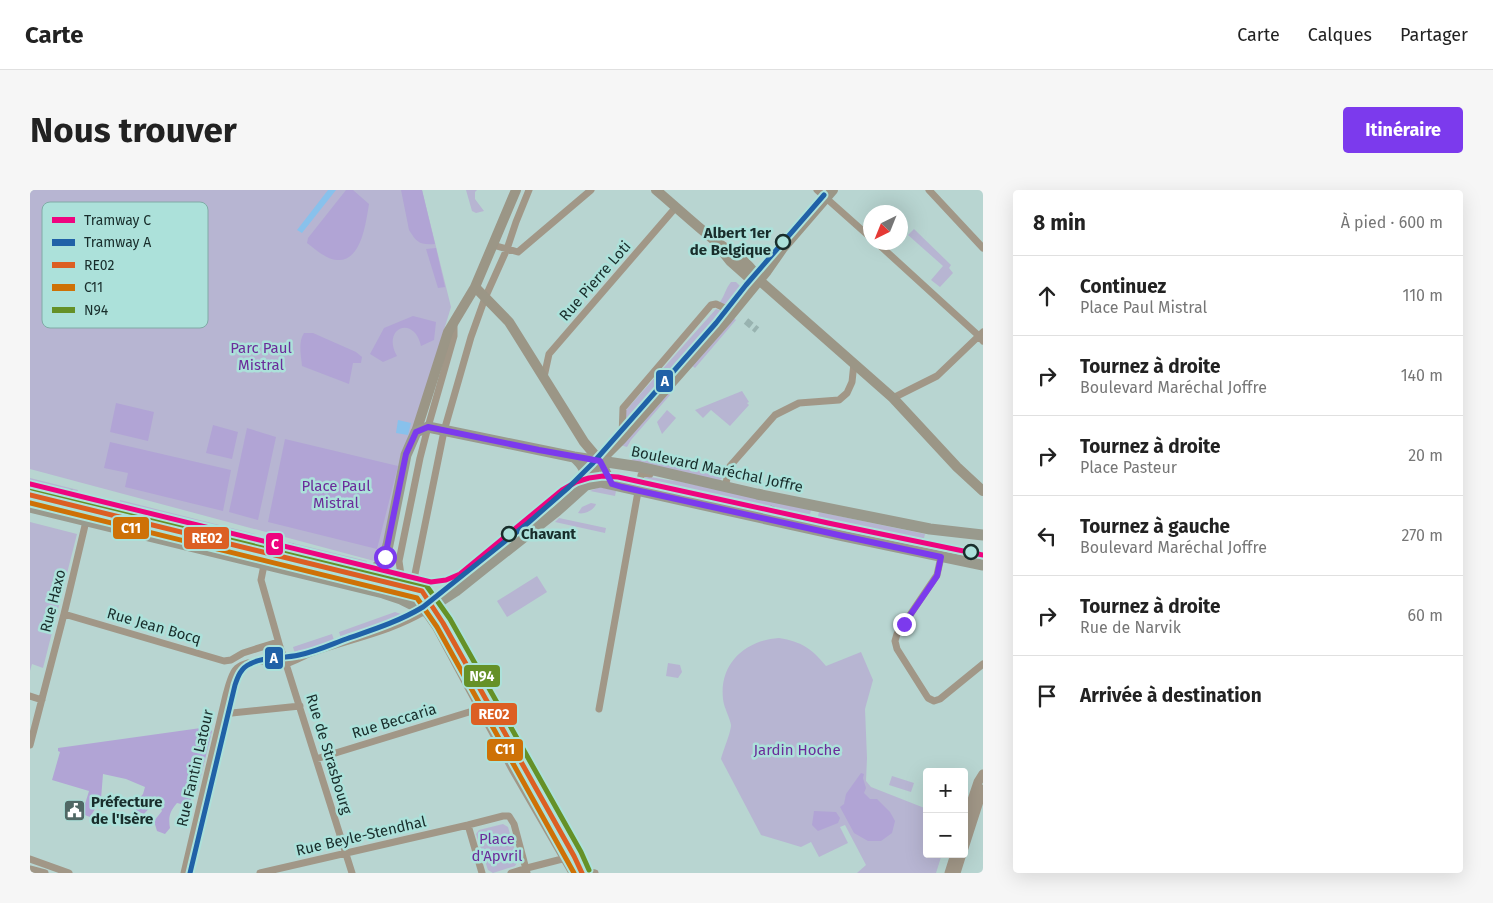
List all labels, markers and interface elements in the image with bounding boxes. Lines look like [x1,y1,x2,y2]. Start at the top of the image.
text: Carte [25,21,83,49]
text: Carte [1237,24,1280,46]
text: Calques [1308,24,1372,46]
text: Partager [1400,24,1468,46]
button: Itinéraire [1343,107,1463,153]
text: Nous trouver [30,109,237,151]
legend [42,202,208,328]
north arrow [863,205,908,250]
text: 8 min [1033,210,1086,236]
text: Tramway C [84,212,151,229]
text: À pied · 600 m [1341,213,1443,232]
place label: Albert 1er de Belgique [690,224,772,259]
text: Tramway A [84,234,151,251]
marker: Albert 1er de Belgique [775,234,791,250]
street label: Rue Pierre Loti [555,237,635,325]
text: RE02 [84,257,114,274]
text: Continuez [1080,275,1166,298]
text: C11 [84,279,103,296]
icon: ahead [1033,282,1061,310]
text: 110 m [1402,286,1443,305]
text: Place Paul Mistral [1080,298,1207,317]
text: N94 [84,302,109,319]
park label: Parc Paul Mistral [230,339,292,374]
text: Tournez à droite [1080,355,1221,378]
icon: right [1033,362,1061,390]
text: 140 m [1401,366,1443,385]
line badge: A [655,369,674,393]
text: A [660,373,670,390]
text: Boulevard Maréchal Joffre [1080,378,1267,397]
text: Tournez à droite [1080,435,1221,458]
street label: Boulevard Maréchal Joffre [629,442,805,496]
icon: right [1033,442,1061,470]
text: 20 m [1408,446,1443,465]
text: Place Pasteur [1080,458,1177,477]
park label: Place Paul Mistral [301,477,371,512]
text: Tournez à gauche [1080,515,1230,538]
line badge: C11 [112,516,150,540]
text: C11 [121,520,141,537]
icon: left [1033,522,1061,550]
place label: Chavant [521,525,576,543]
line badge: RE02 [183,526,230,550]
marker: Chavant [501,526,517,542]
text: 270 m [1401,526,1443,545]
text: RE02 [191,530,223,547]
line badge: C [265,532,284,556]
text: C [271,536,279,553]
text: Boulevard Maréchal Joffre [1080,538,1267,557]
unlabelled marker [963,544,979,560]
route start [374,546,397,569]
street label: Rue Haxo [36,568,70,634]
text: Tournez à droite [1080,595,1221,618]
icon: right [1033,602,1061,630]
street label: Rue Jean Bocq [105,604,203,648]
text: 60 m [1408,606,1443,625]
route end [893,613,916,636]
text: Rue de Narvik [1080,618,1181,637]
line badge: A [264,646,284,670]
text: A [269,650,279,667]
line badge: N94 [463,664,501,688]
text: N94 [470,668,495,685]
icon: arrive [1033,682,1061,710]
text: Arrivée à destination [1080,684,1262,707]
street label: Rue de Strasbourg [302,692,356,816]
street label: Rue Beccaria [350,700,438,742]
line badge: RE02 [470,702,518,726]
text: RE02 [478,706,510,723]
street label: Rue Fantin Latour [173,707,217,828]
line badge: C11 [486,738,524,762]
text: C11 [495,741,515,758]
park label: Jardin Hoche [753,741,841,759]
map controls [923,768,968,858]
button: + [923,768,968,813]
place label: Préfecture de l'Isère [91,793,162,828]
public building icon: Préfecture de l'Isère [63,799,87,823]
street label: Rue Beyle-Stendhal [294,812,428,860]
button: − [923,813,968,858]
park label: Place d'Apvril [471,830,523,865]

